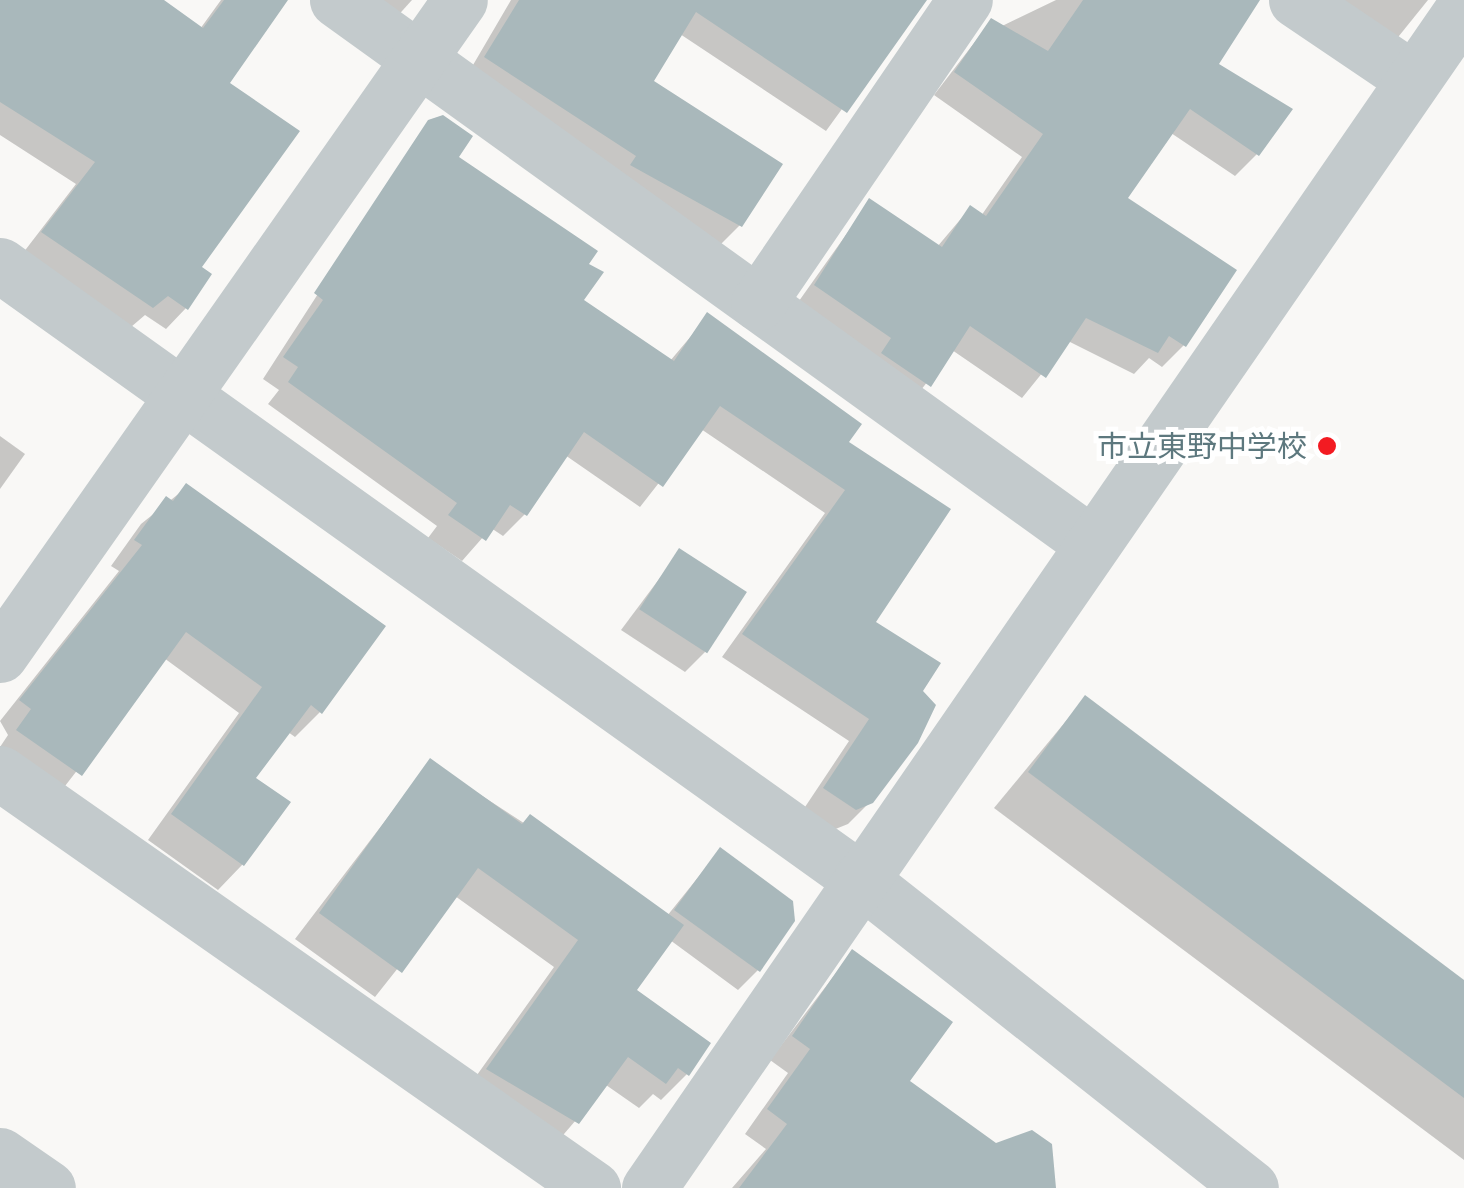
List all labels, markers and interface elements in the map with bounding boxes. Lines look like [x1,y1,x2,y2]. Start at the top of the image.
place label: 市立東野中学校 [1097,428,1307,464]
marker: 市立東野中学校 [1316,435,1338,457]

